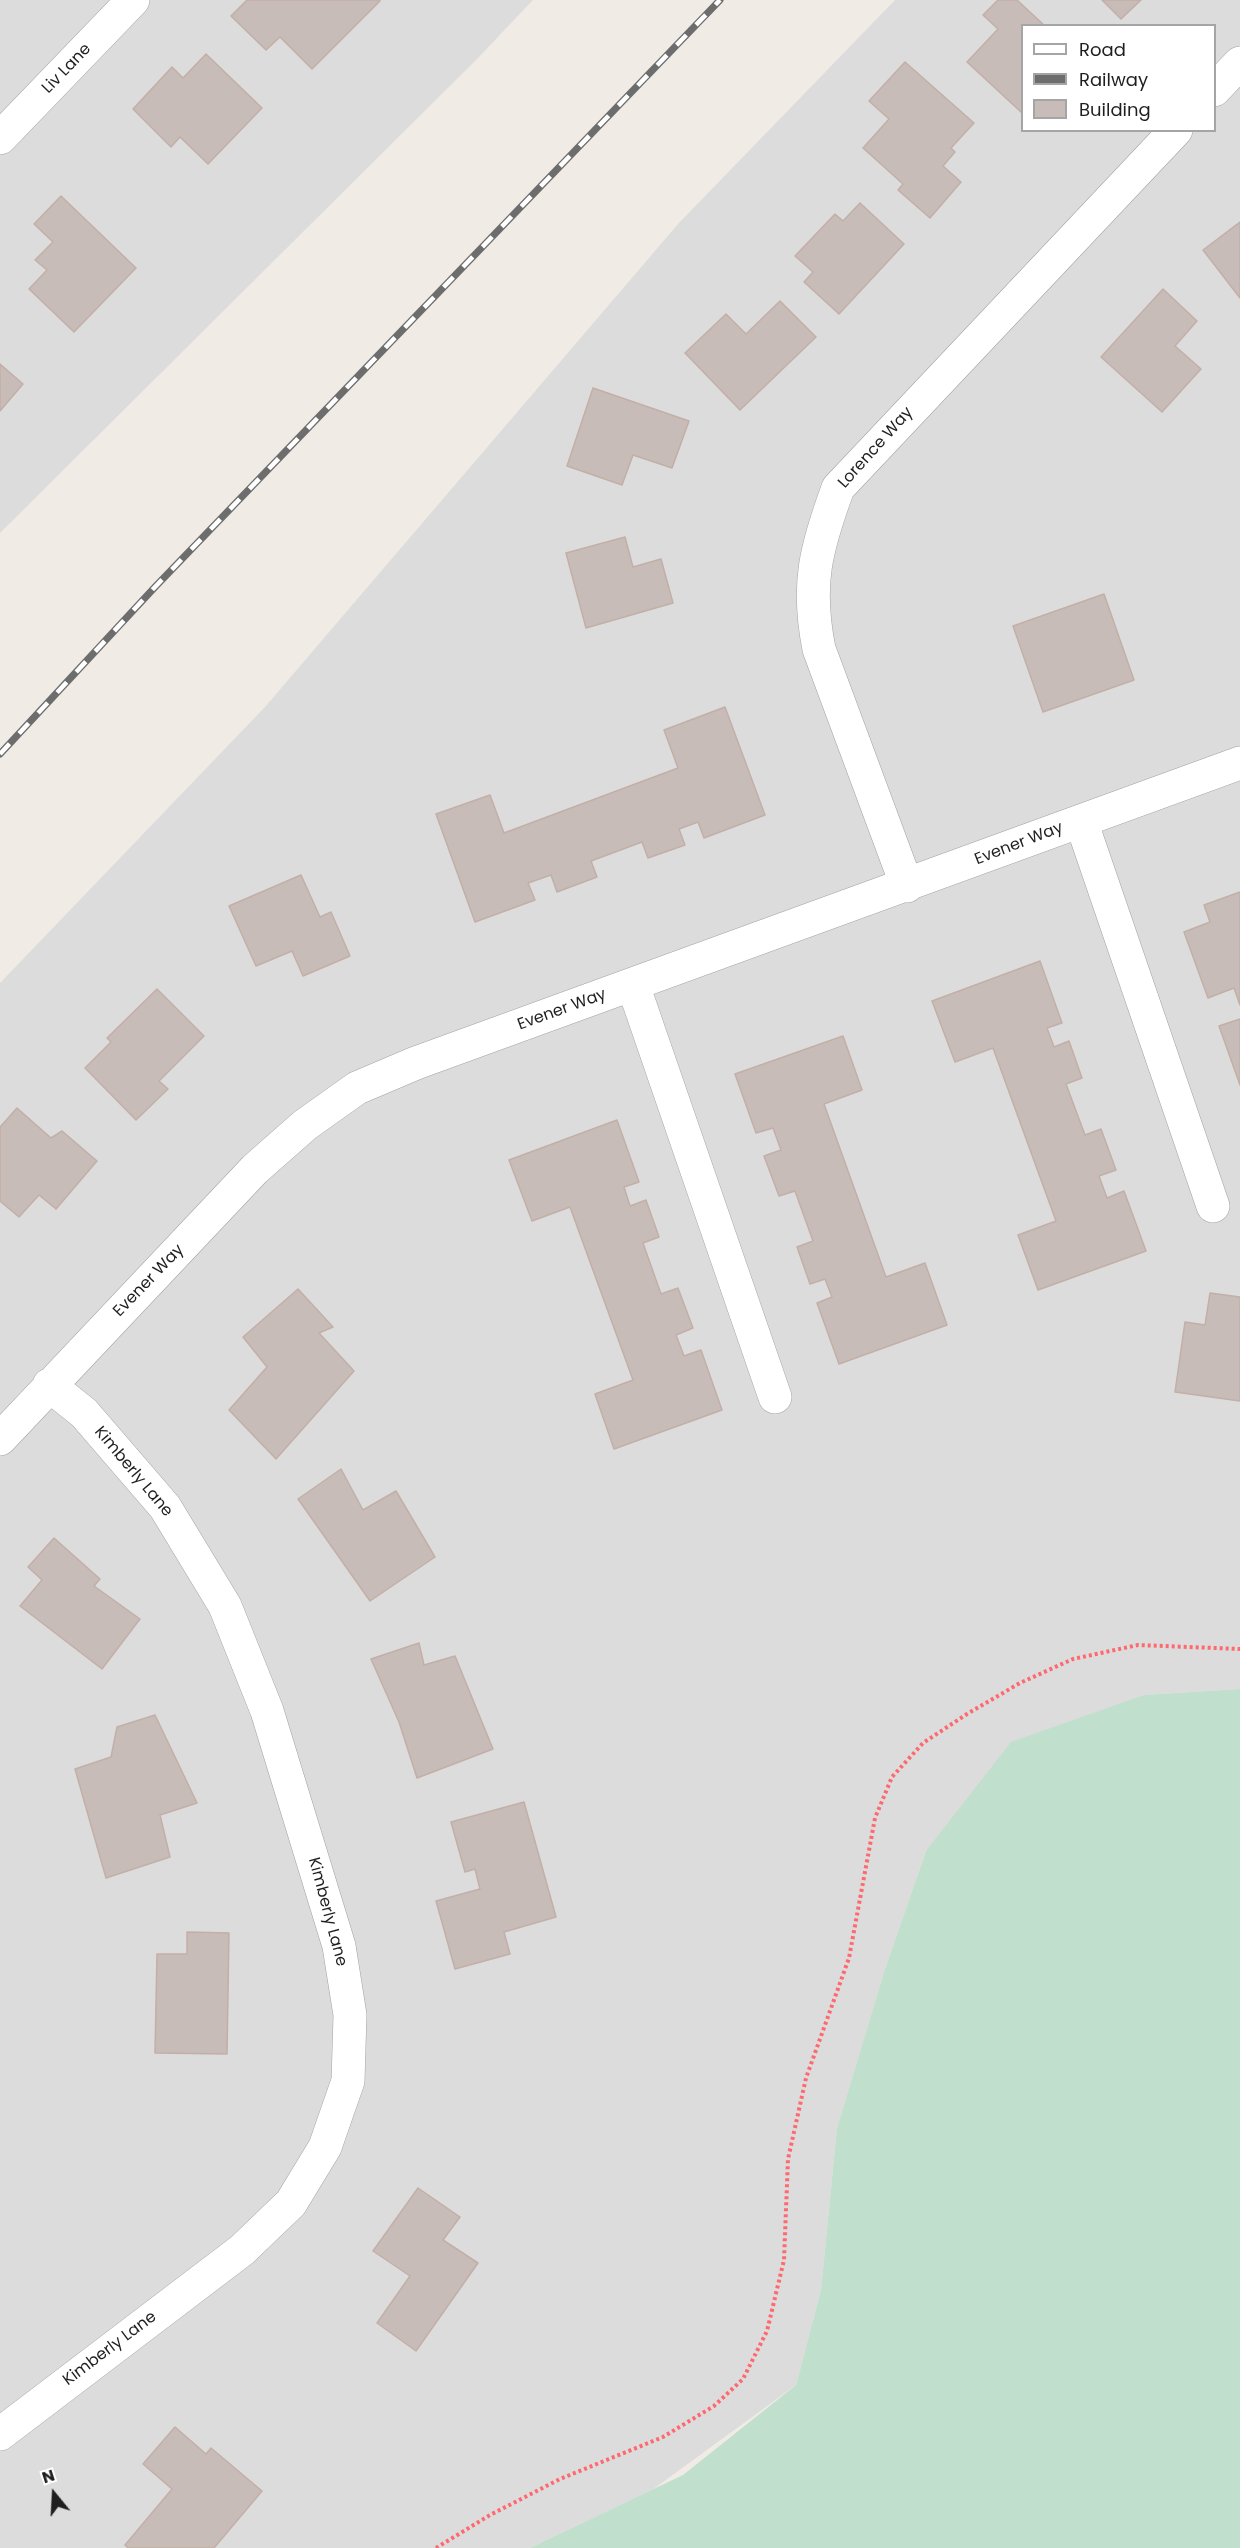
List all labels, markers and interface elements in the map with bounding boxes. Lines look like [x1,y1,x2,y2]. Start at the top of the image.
legend [1021,24,1216,132]
text: Road [1079,37,1126,62]
street label: Liv Lane [39,40,95,98]
text: Railway [1079,67,1148,92]
text: Building [1079,97,1151,122]
street label: Lorence Way [835,403,917,493]
street label: Evener Way [972,818,1066,870]
street label: Evener Way [515,985,609,1035]
street label: Evener Way [110,1241,188,1321]
street label: Kimberly Lane [90,1423,176,1521]
street label: Kimberly Lane [303,1856,351,1968]
street label: Kimberly Lane [60,2308,160,2390]
north arrow [24,2464,84,2524]
text: N [39,2464,58,2489]

